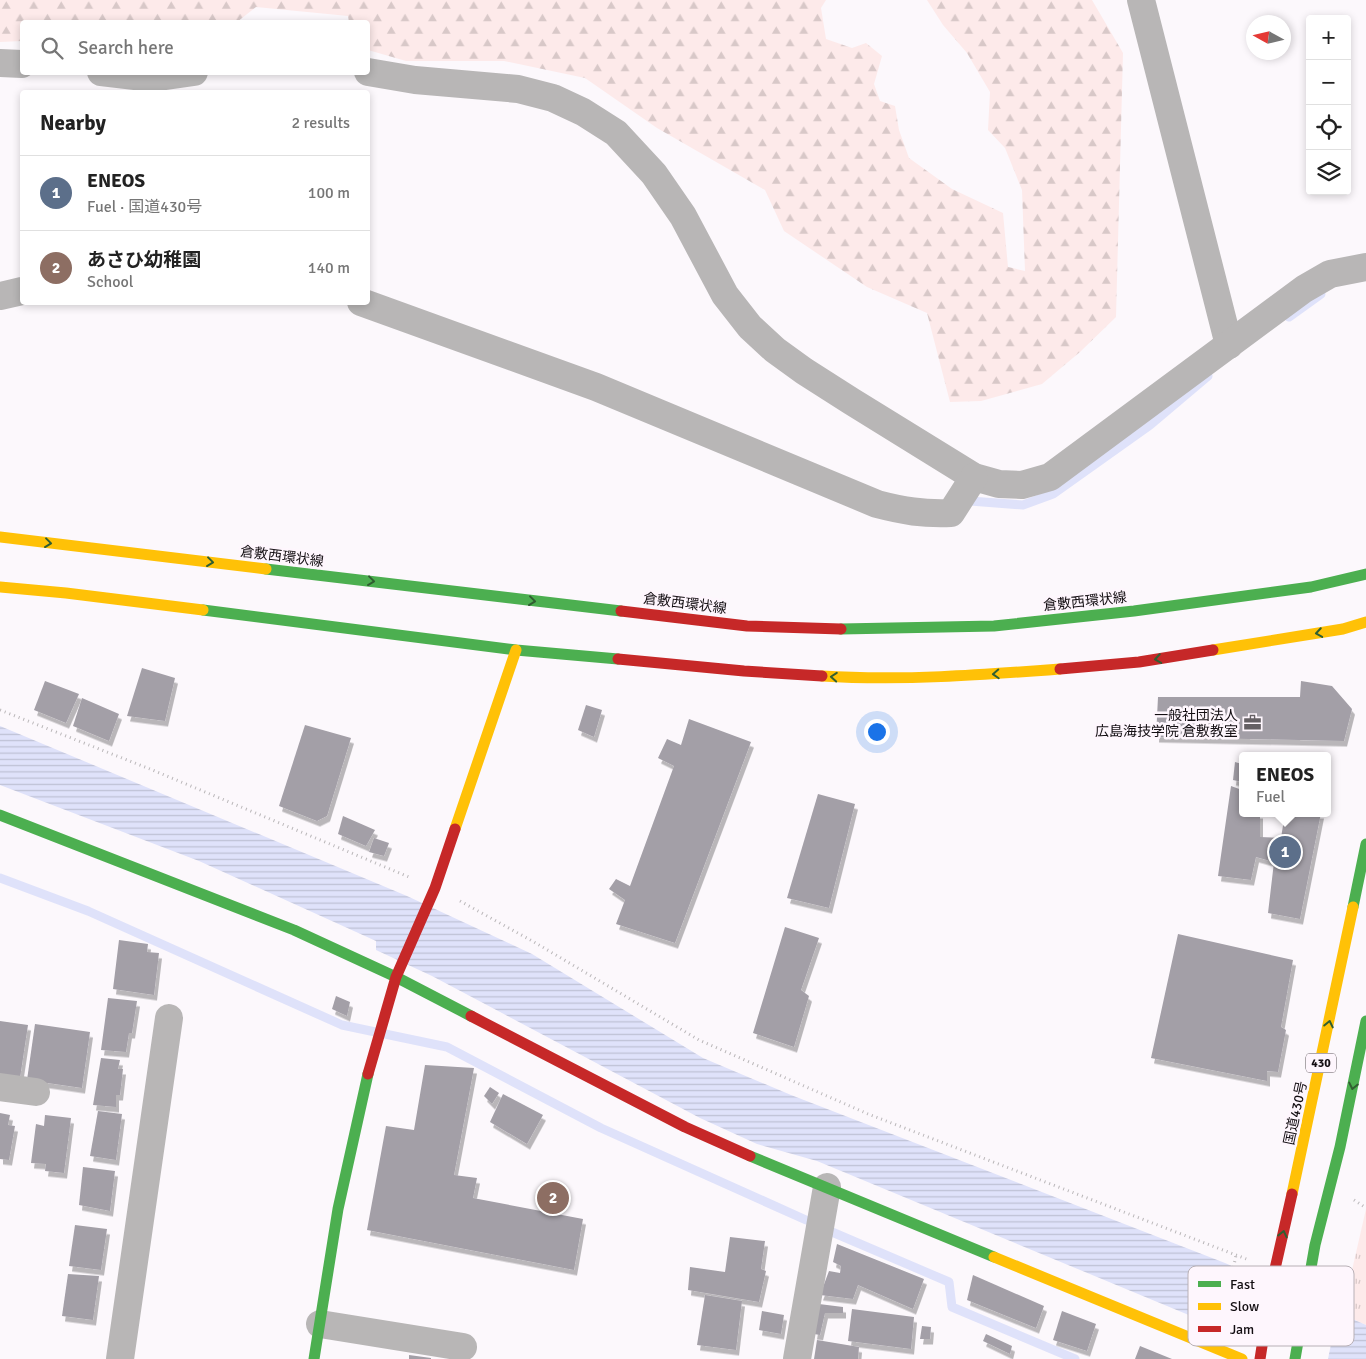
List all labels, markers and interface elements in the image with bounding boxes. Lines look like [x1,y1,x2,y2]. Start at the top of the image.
north arrow [1246,15,1291,60]
map controls [1306,15,1351,195]
button: + [1306,15,1351,60]
search box [20,20,370,75]
icon: search [38,34,66,62]
text: Search here [78,36,174,60]
button: − [1306,60,1351,105]
button: locate [1306,105,1351,150]
text: Nearby [40,110,106,136]
text: 2 results [291,113,350,133]
button: layers [1306,150,1351,195]
text: ENEOS [87,169,145,193]
text: 1 [52,183,60,203]
text: 100 m [308,183,350,203]
text: Fuel · 国道430号 [87,197,202,217]
text: あさひ幼稚園 [87,248,201,272]
text: 2 [52,258,60,278]
text: 140 m [308,258,350,278]
text: School [87,272,133,292]
one-way arrow [45,537,53,548]
street label: 倉敷西環状線 [239,543,325,570]
one-way arrow [206,556,214,567]
one-way arrow [367,575,375,586]
street label: 倉敷西環状線 [1042,589,1128,614]
street label: 倉敷西環状線 [642,590,728,617]
one-way arrow [529,595,537,606]
one-way arrow [1314,627,1323,637]
one-way arrow [1154,653,1162,664]
one-way arrow [992,669,1000,680]
one-way arrow [830,671,838,682]
place label: 一般社団法人 広島海技学院 倉敷教室 [1095,707,1238,740]
office icon: 一般社団法人 広島海技学院 倉敷教室 [1242,713,1262,733]
your location [864,719,890,745]
popup [1239,752,1331,817]
text: ENEOS [1256,763,1314,787]
text: Fuel [1256,787,1285,807]
pin: 1 [1269,833,1301,871]
one-way arrow [1323,1020,1334,1029]
road number: 430 [1306,1054,1336,1072]
street label: 国道430号 [1280,1080,1311,1147]
one-way arrow [1348,1081,1358,1090]
pin: 2 [537,1179,569,1217]
one-way arrow [1277,1230,1288,1239]
legend [1188,1266,1354,1346]
text: Fast [1230,1276,1255,1293]
text: Slow [1230,1298,1259,1315]
text: Jam [1230,1321,1254,1338]

